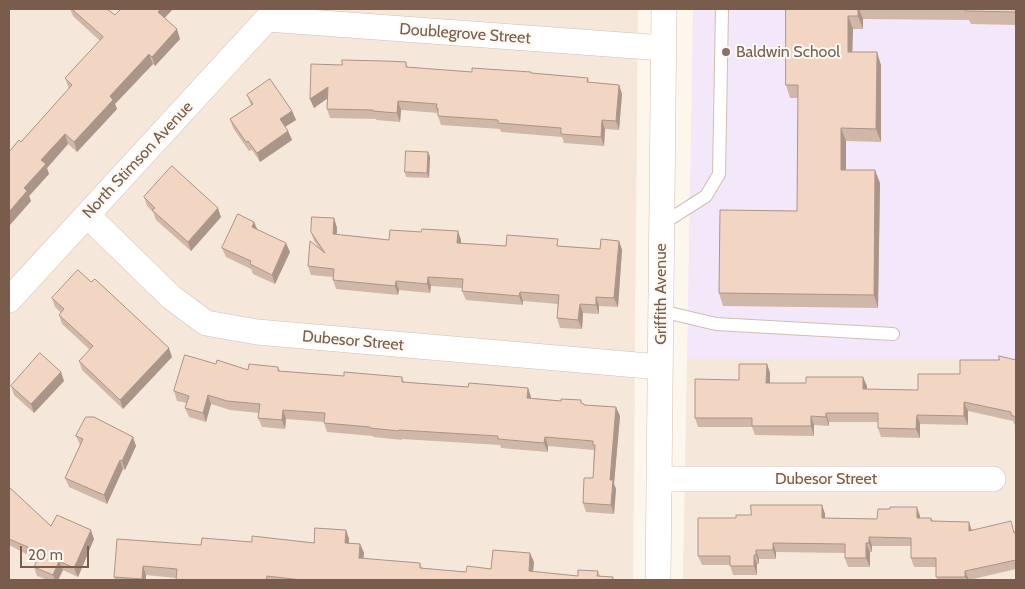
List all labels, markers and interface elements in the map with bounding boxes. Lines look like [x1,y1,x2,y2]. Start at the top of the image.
street label: Doublegrove Street [399,20,531,48]
place label: Baldwin School [736,42,840,62]
marker: Baldwin School [720,46,732,58]
street label: North Stimson Avenue [79,97,197,223]
street label: Griffith Avenue [651,243,671,345]
street label: Dubesor Street [301,327,405,355]
street label: Dubesor Street [775,469,877,489]
scale bar [22,536,91,568]
text: 20 m [28,546,63,564]

